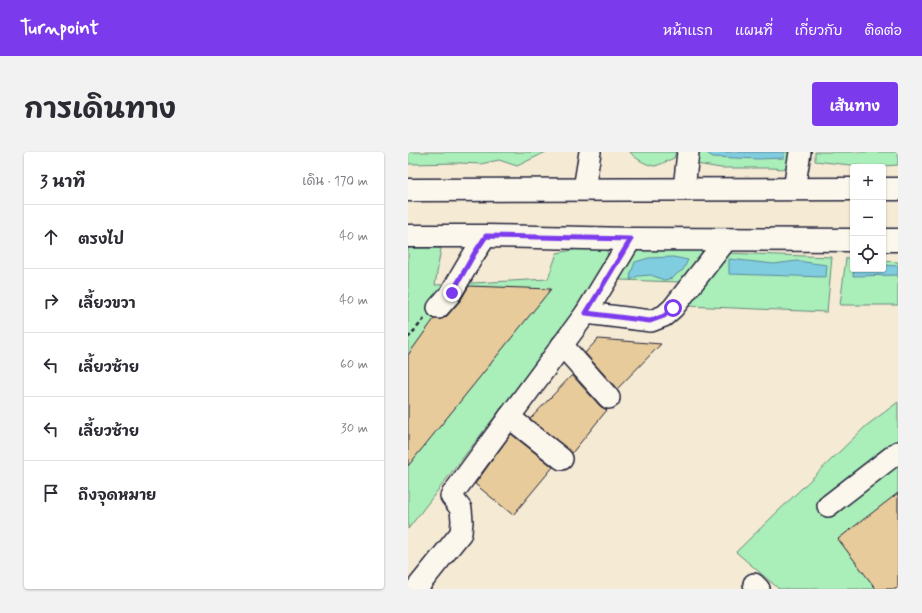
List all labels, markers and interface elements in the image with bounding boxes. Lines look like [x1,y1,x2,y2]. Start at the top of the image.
text: Turnpoint [20,16,99,41]
text: หน้าแรก [663,22,713,40]
text: แผนที่ [735,22,773,40]
text: เกี่ยวกับ [795,22,842,40]
text: ติดต่อ [864,22,902,40]
button: เส้นทาง [812,82,898,126]
text: การเดินทาง [24,92,176,129]
map controls [850,164,886,272]
button: + [850,164,886,200]
text: 3 นาที [40,171,85,193]
text: เดิน · 170 m [302,173,368,190]
button: − [850,200,886,236]
icon: ahead [40,226,62,248]
text: 40 m [339,228,368,245]
text: ตรงไป [78,230,124,250]
button: locate [850,236,886,272]
route end [443,284,461,302]
icon: right [40,290,62,312]
text: 40 m [339,292,368,309]
text: เลี้ยวขวา [78,294,136,314]
route start [664,299,682,317]
icon: left [40,354,62,376]
text: 60 m [340,356,368,373]
text: เลี้ยวซ้าย [78,358,139,378]
icon: left [40,418,62,440]
text: 30 m [341,420,368,437]
text: เลี้ยวซ้าย [78,422,139,442]
icon: arrive [40,482,62,504]
text: ถึงจุดหมาย [78,486,156,506]

